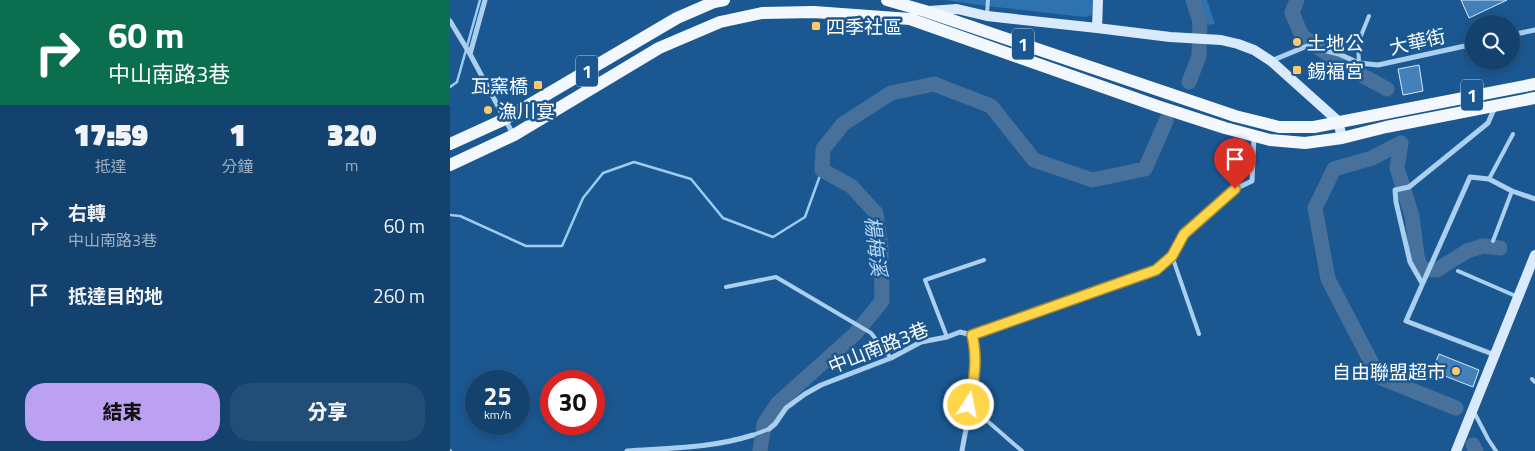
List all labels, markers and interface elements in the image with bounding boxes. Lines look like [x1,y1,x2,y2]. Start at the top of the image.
text: 60 m [108,8,184,62]
place label: 四季社區 [826,12,902,41]
map controls [1465,15,1520,70]
button: search [1465,15,1520,70]
icon: right [25,20,90,85]
marker: 四季社區 [810,20,822,32]
street label: 大華街 [1386,20,1448,62]
place label: 土地公 [1307,28,1364,57]
road number: 1 [1012,29,1034,60]
marker: 土地公 [1291,36,1303,48]
road number: 1 [576,56,598,86]
place label: 錫褔宮 [1307,56,1364,85]
text: 中山南路3巷 [108,57,230,91]
marker: 錫褔宮 [1291,64,1303,76]
place label: 瓦窯橋 [471,71,528,100]
marker: 瓦窯橋 [532,79,544,91]
road number: 1 [1461,80,1483,110]
place label: 漁川宴 [498,96,555,125]
marker: 漁川宴 [482,104,494,116]
text: 17:59 [73,112,148,158]
text: 1 [229,112,246,158]
text: 320 [327,112,377,158]
pin [1214,138,1256,189]
icon: arrive [1221,145,1249,173]
text: m [345,153,358,177]
text: 抵達 [95,154,127,178]
text: 分鐘 [222,154,254,178]
text: 右轉 [68,198,106,227]
icon: right [25,211,53,239]
text: 60 m [384,211,425,240]
water label: 楊梅溪 [857,214,895,281]
text: 中山南路3巷 [68,228,157,252]
icon: arrive [25,281,53,309]
text: 抵達目的地 [68,281,163,310]
text: 260 m [373,281,425,310]
street label: 中山南路3巷 [824,314,932,380]
place label: 自由聯盟超市 [1332,357,1446,386]
marker: 自由聯盟超市 [1450,365,1462,377]
speed limit sign: 30 [540,370,605,435]
text: 25 [483,377,512,415]
position arrow [942,378,994,430]
button: 結束 [25,383,220,441]
button: 分享 [230,383,425,441]
text: km/h [484,405,511,424]

